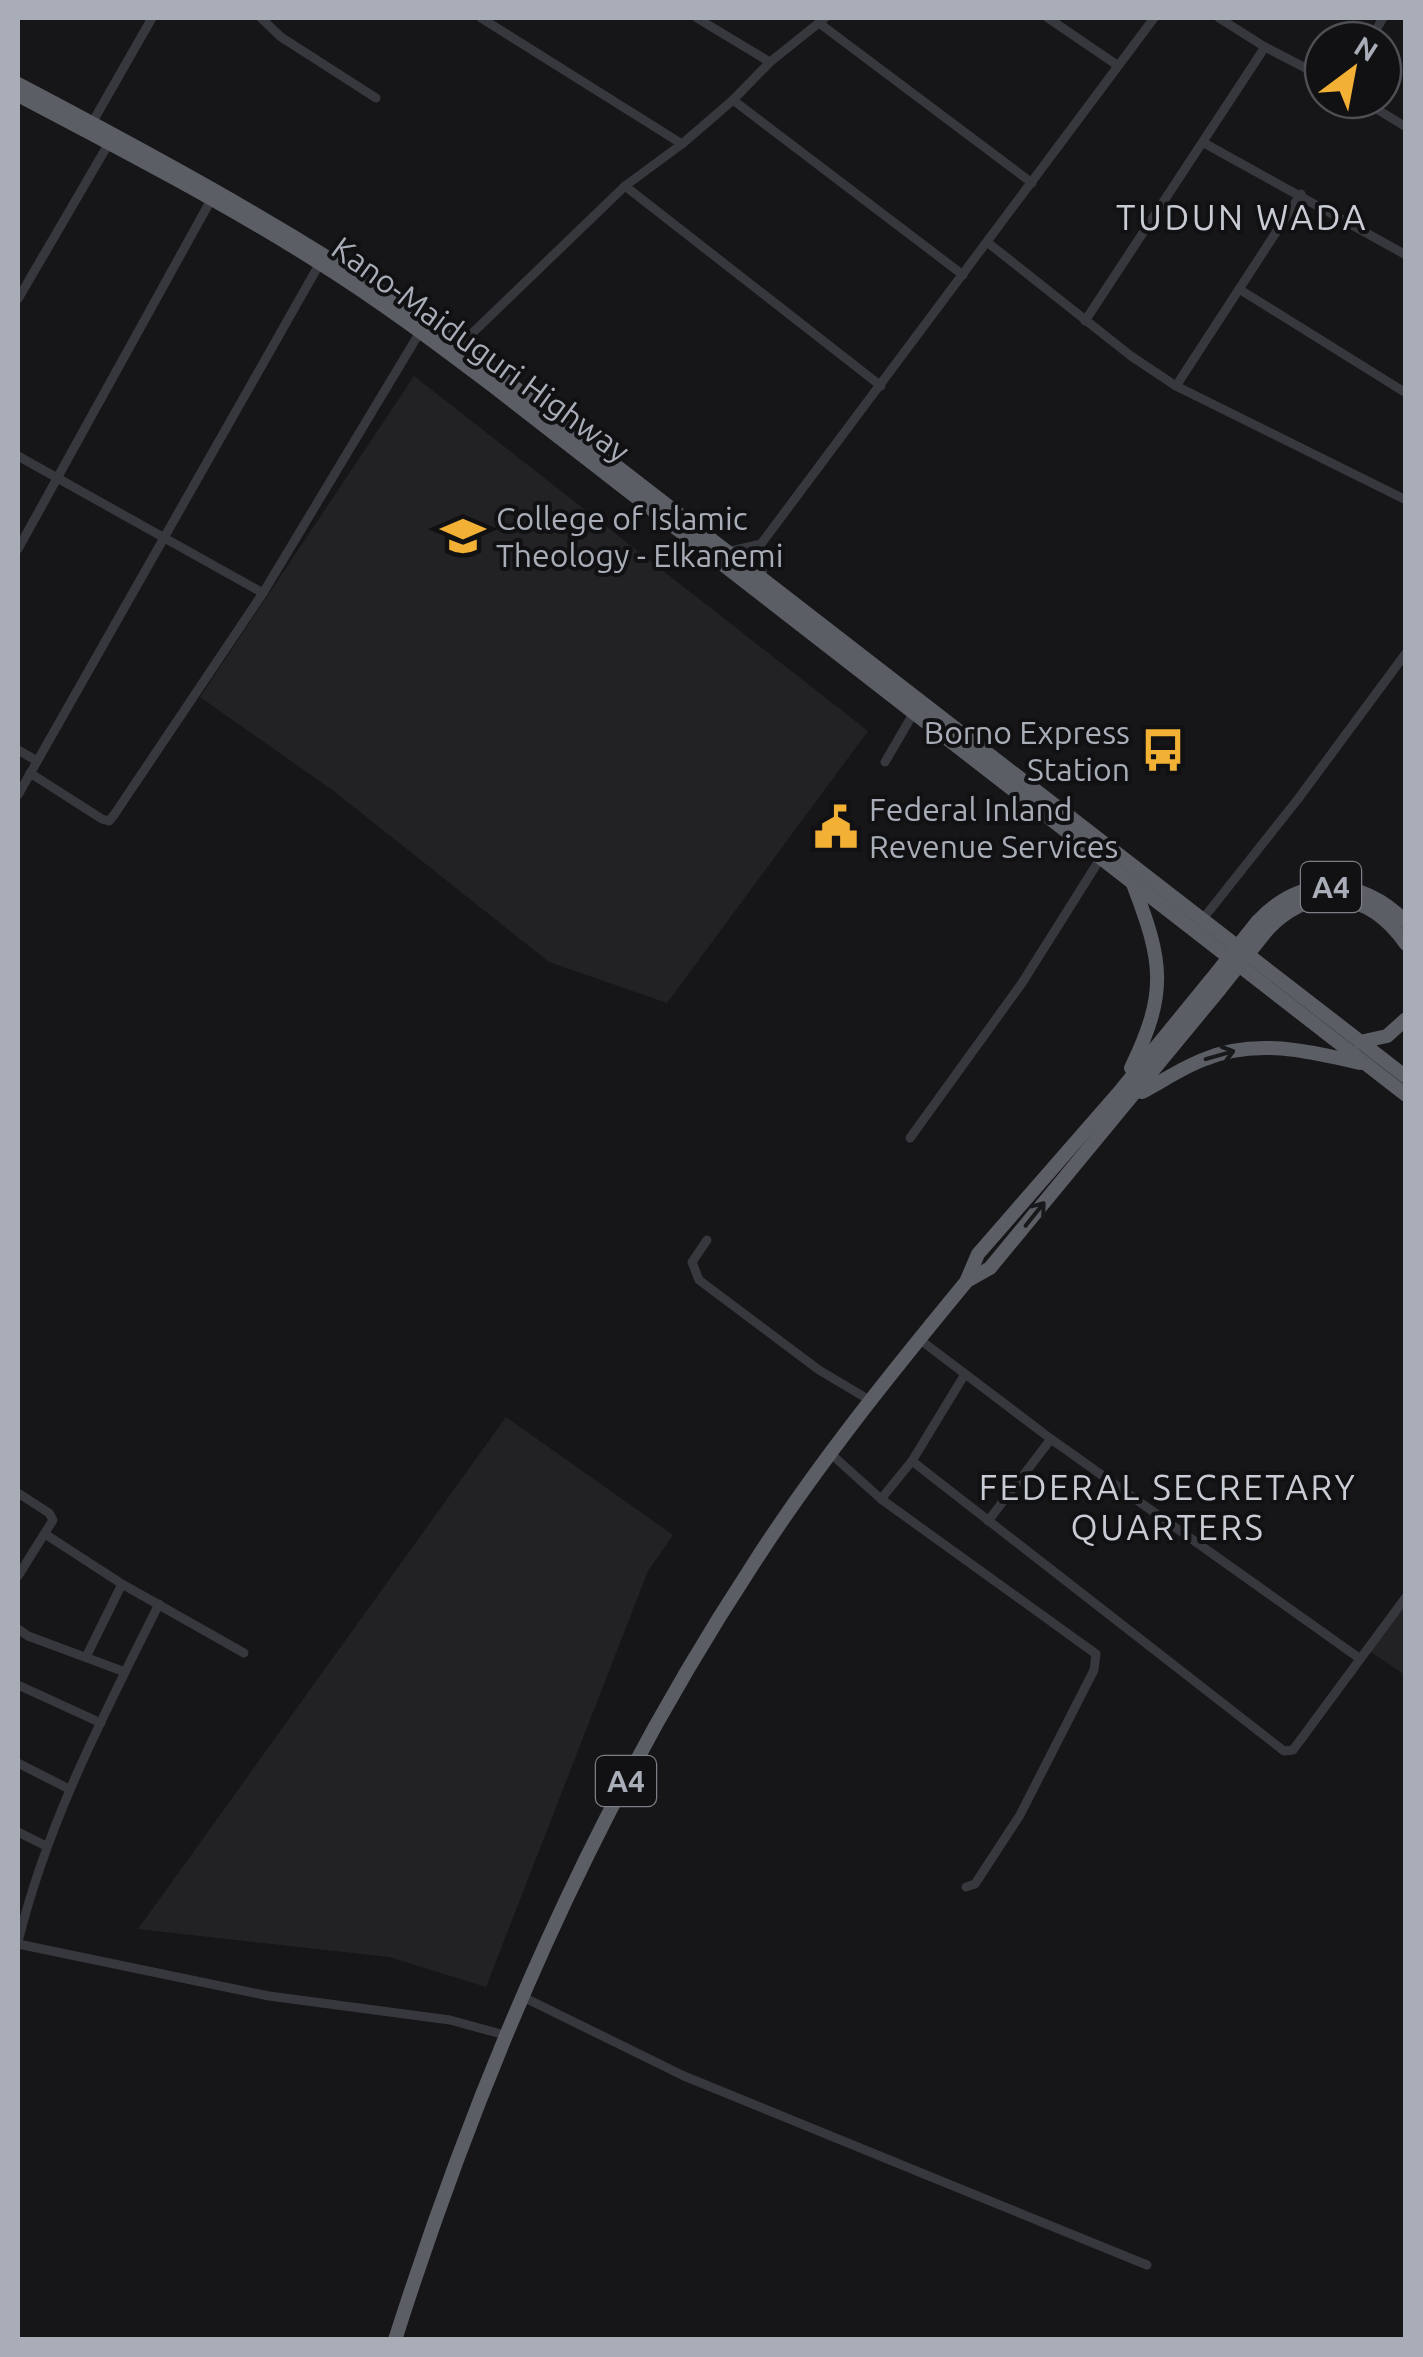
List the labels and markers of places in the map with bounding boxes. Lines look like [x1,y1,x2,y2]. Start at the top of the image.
place label: College of Islamic Theology - Elkanemi [496,500,783,573]
school or university icon: College of Islamic Theology - Elkanemi [439,512,487,560]
place label: Borno Express Station [924,714,1130,787]
bus stop icon: Borno Express Station [1139,726,1187,774]
place label: Federal Inland Revenue Services [869,791,1118,864]
public building icon: Federal Inland Revenue Services [812,803,860,851]

